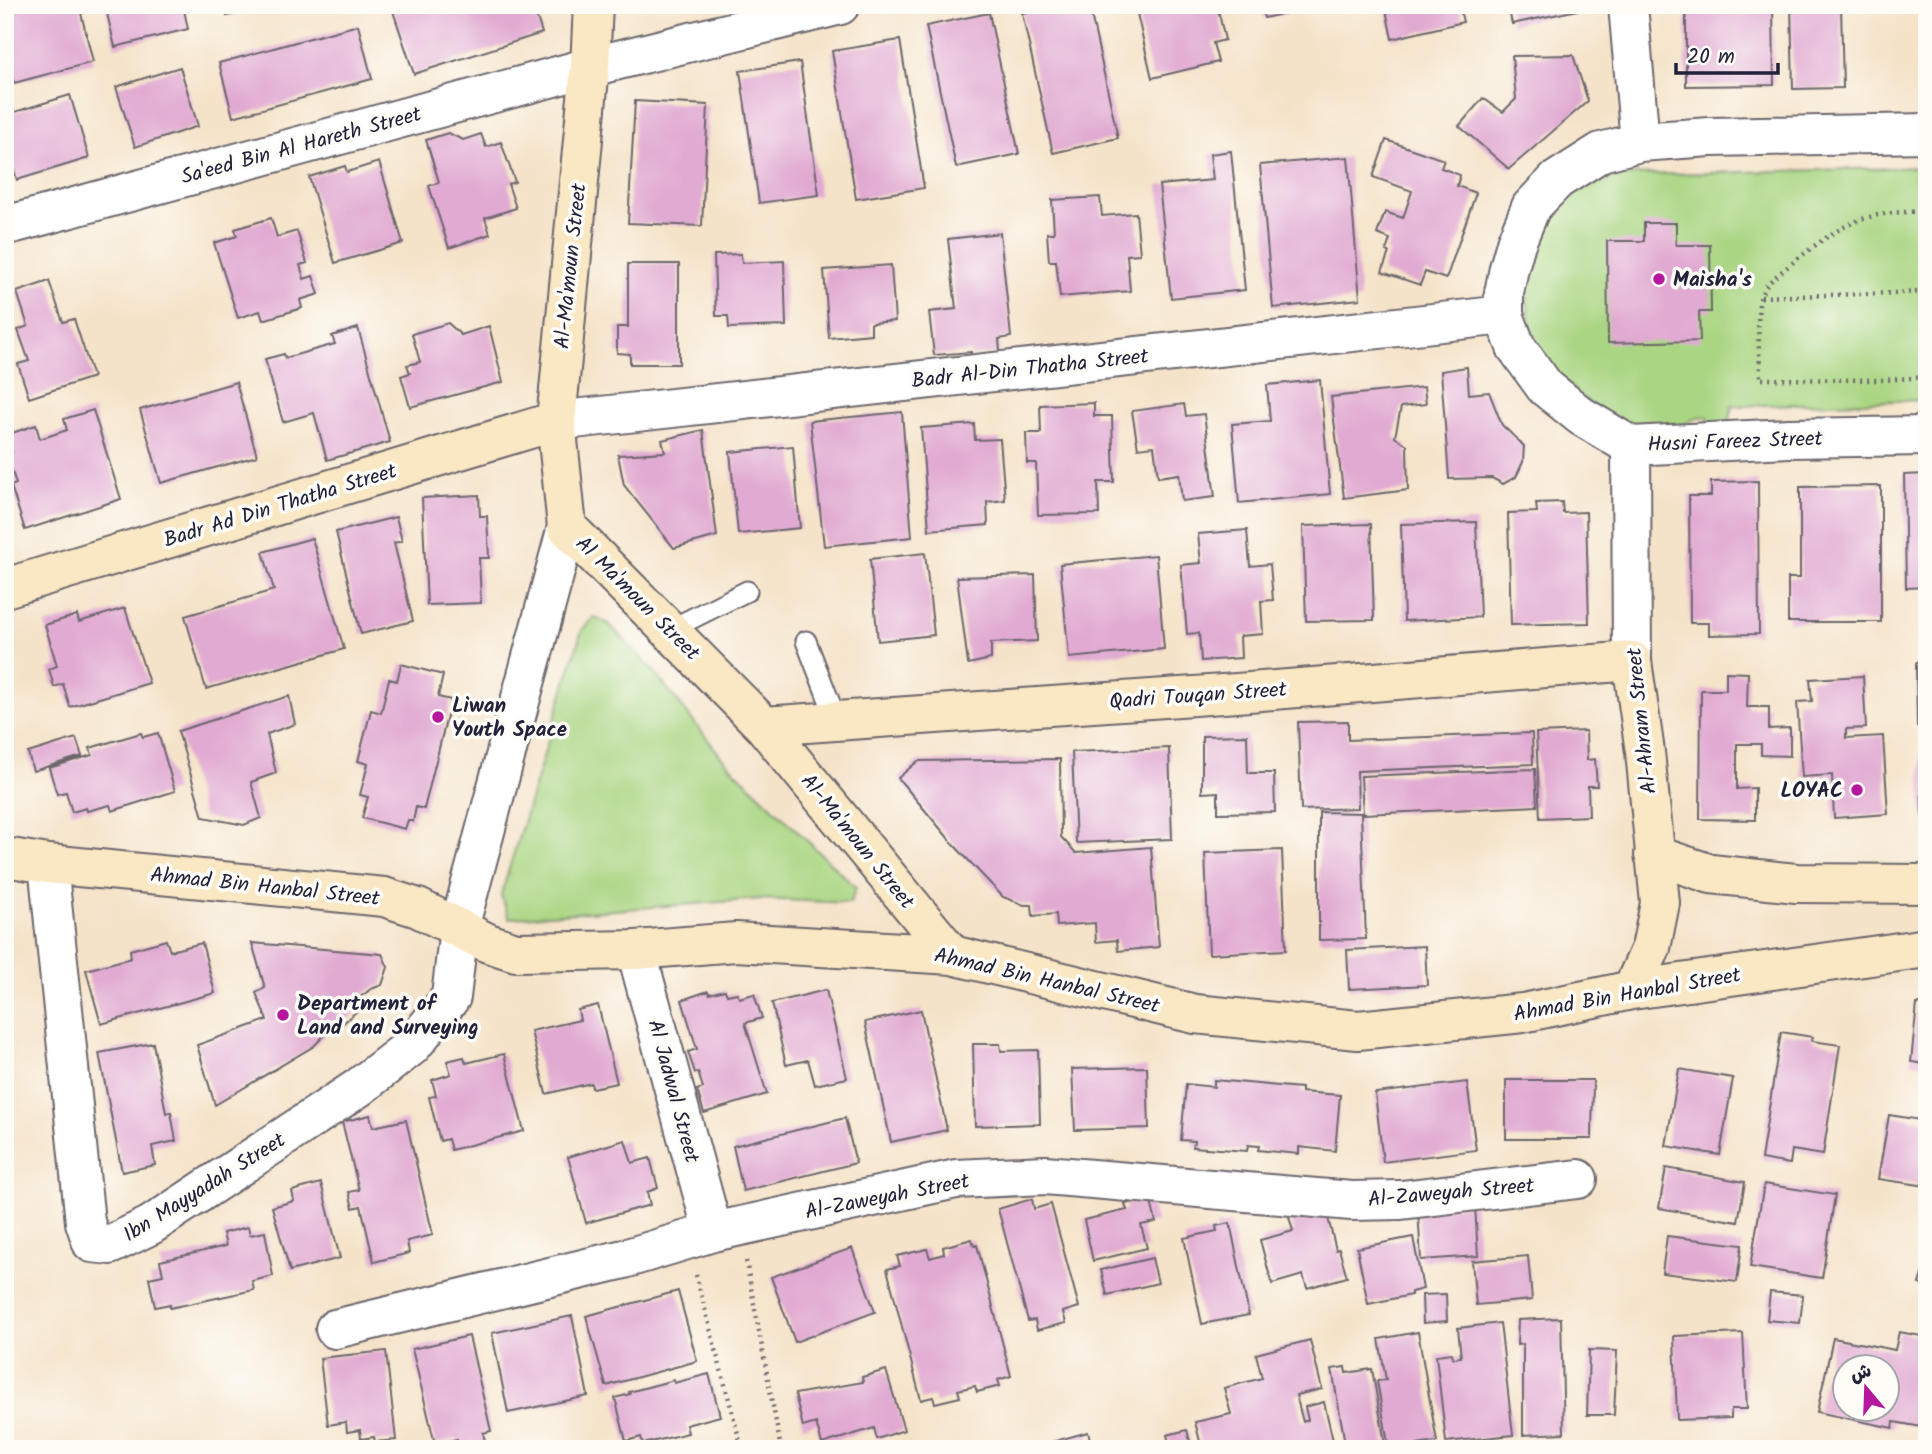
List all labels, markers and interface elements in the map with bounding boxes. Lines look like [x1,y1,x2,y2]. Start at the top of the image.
scale bar [1676,32,1778,76]
text: 20 m [1687,41,1735,74]
street label: Sa'eed Bin Al Hareth Street [178,98,426,194]
street label: Al-Ma'moun Street [546,181,597,351]
place label: Maisha's [1673,264,1752,297]
marker: Maisha's [1651,271,1667,287]
street label: Badr Al-Din Thatha Street [910,341,1151,398]
street label: Husni Fareez Street [1647,423,1824,462]
street label: Badr Ad Din Thatha Street [160,455,402,558]
street label: Al Ma'moun Street [567,529,708,670]
street label: Al-Ahram Street [1618,645,1667,796]
street label: Qadri Touqan Street [1108,674,1289,719]
place label: Liwan Youth Space [452,690,567,747]
marker: Liwan Youth Space [430,709,446,725]
street label: Al-Ma'moun Street [792,767,923,918]
place label: LOYAC [1781,775,1843,808]
marker: LOYAC [1849,782,1865,798]
street label: Ahmad Bin Hanbal Street [149,859,382,916]
street label: Ahmad Bin Hanbal Street [931,939,1163,1024]
street label: Ahmad Bin Hanbal Street [1511,959,1744,1032]
place label: Department of Land and Surveying [297,988,479,1045]
marker: Department of Land and Surveying [275,1007,291,1023]
street label: Al Jadwal Street [638,1016,708,1168]
street label: Ibn Mayyadah Street [117,1124,293,1252]
street label: Al-Zaweyah Street [802,1165,973,1230]
street label: Al-Zaweyah Street [1367,1170,1536,1217]
north arrow [1830,1352,1900,1422]
text: ش [1846,1356,1876,1391]

